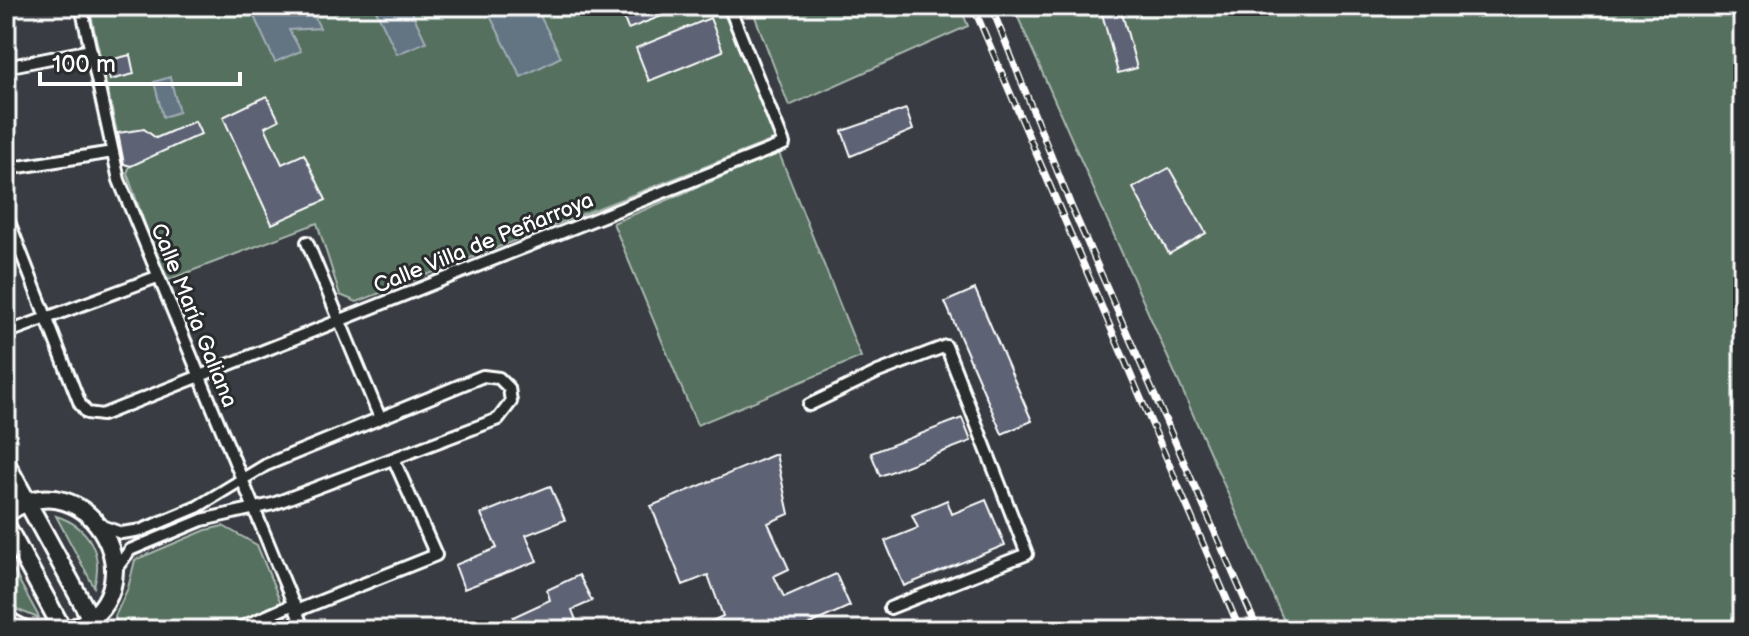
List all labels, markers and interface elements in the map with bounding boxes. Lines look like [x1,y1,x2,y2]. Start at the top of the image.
scale bar [40,36,240,86]
text: 100 m [52,50,116,79]
street label: Calle Villa de Peñarroya [370,187,597,300]
street label: Calle María Galiana [144,220,243,412]

